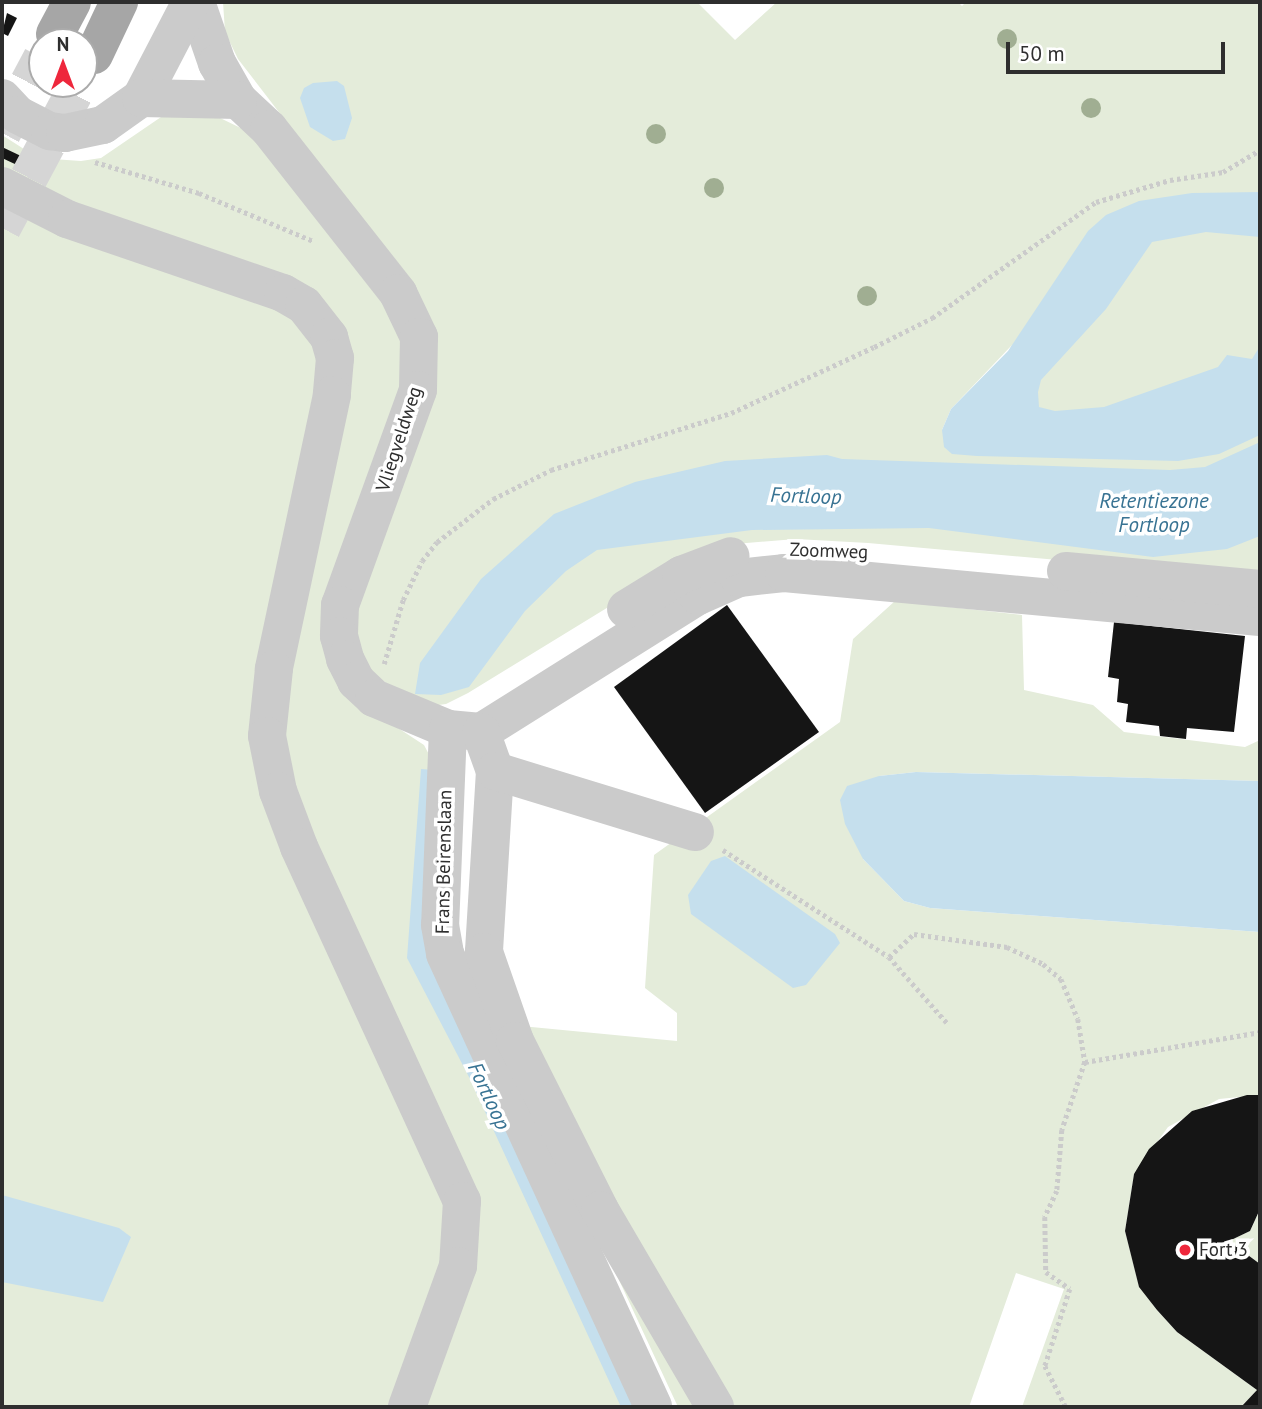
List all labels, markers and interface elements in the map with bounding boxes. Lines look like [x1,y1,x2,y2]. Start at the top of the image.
north arrow [28,28,98,98]
scale bar [1010,28,1229,72]
text: N [57,32,69,56]
text: 50 m [1019,40,1065,67]
street label: Vliegveldweg [371,384,427,494]
water label: Fortloop [770,482,842,510]
water label: Retentiezone Fortloop [1099,488,1209,538]
street label: Zoomweg [789,538,869,564]
street label: Frans Beirenslaan [431,790,457,934]
water label: Fortloop [462,1058,516,1134]
place label: Fort 3 [1199,1239,1248,1261]
marker: Fort 3 [1177,1242,1193,1258]

